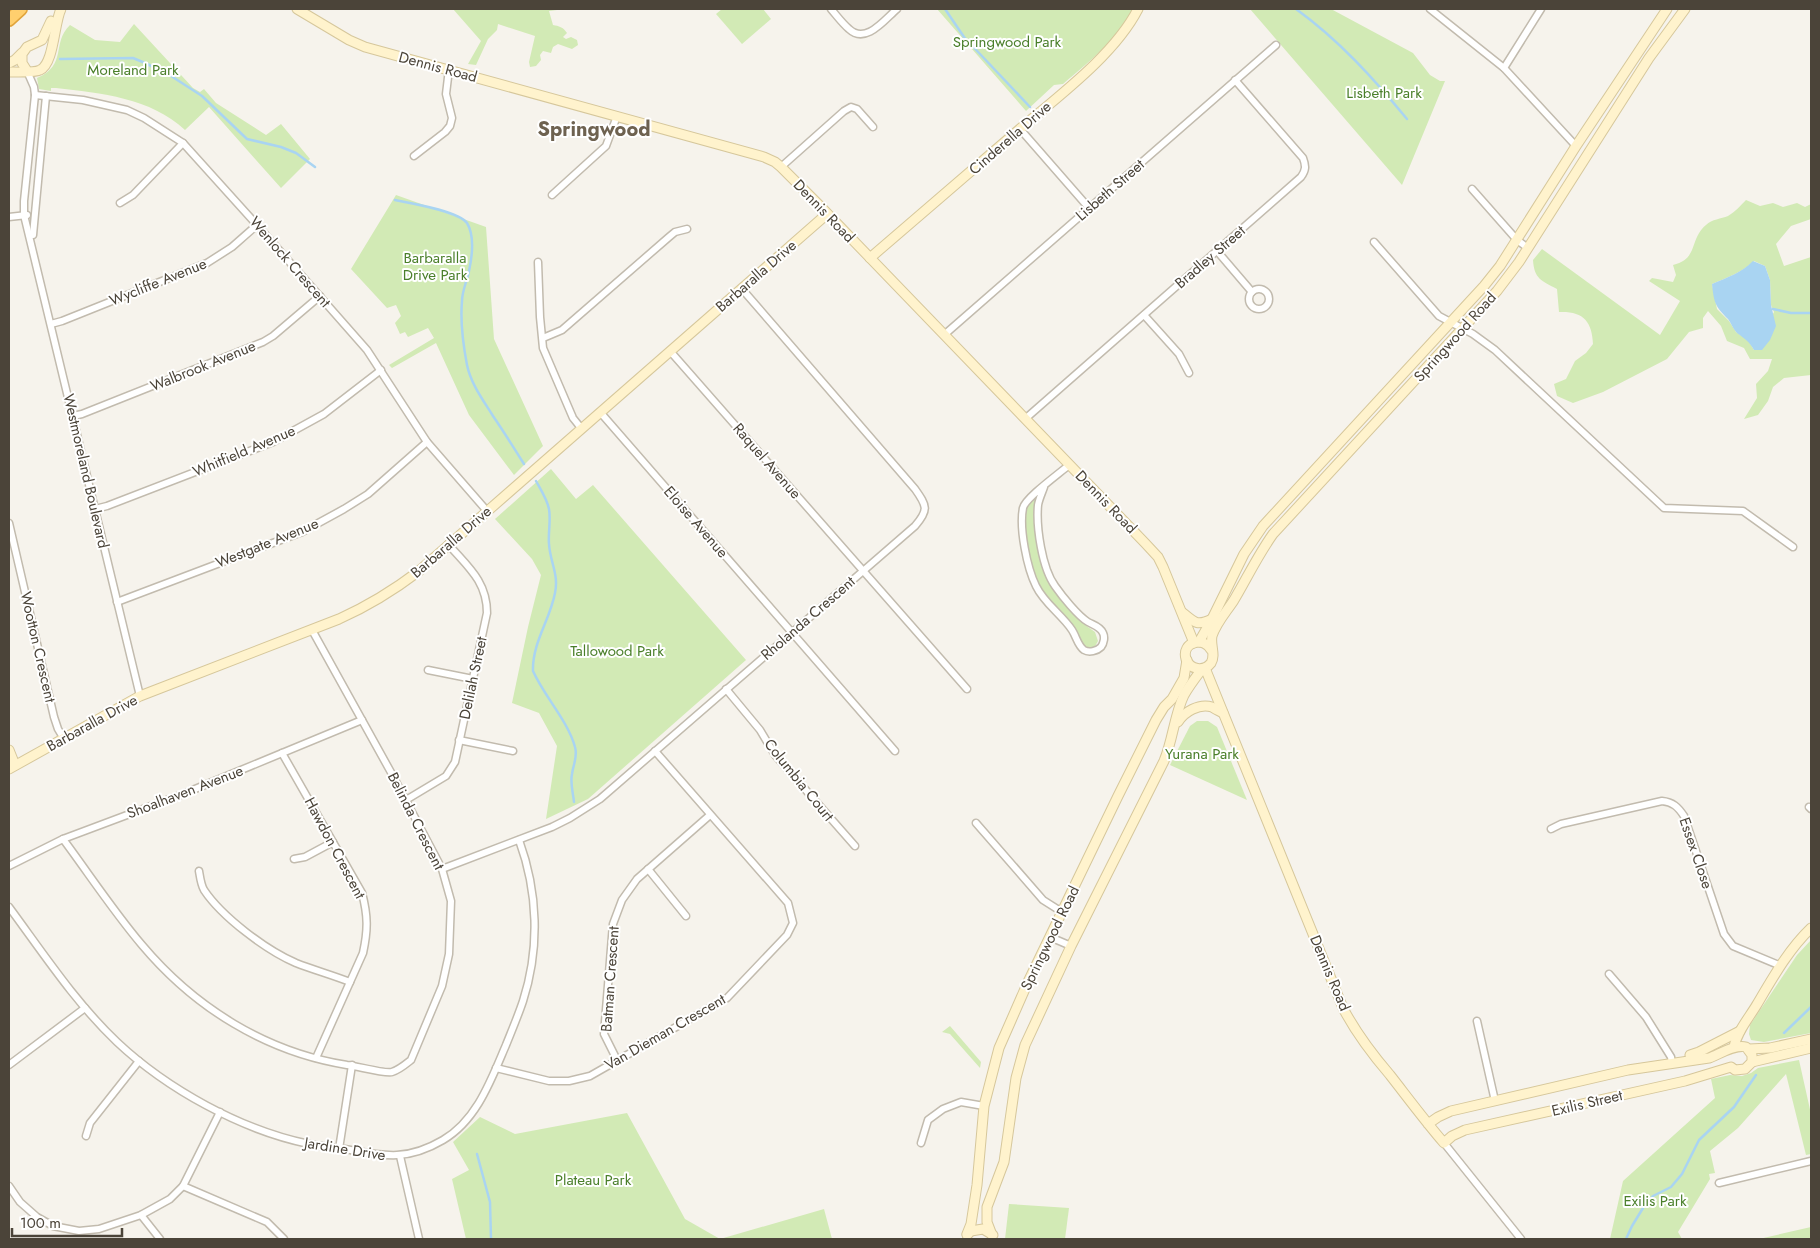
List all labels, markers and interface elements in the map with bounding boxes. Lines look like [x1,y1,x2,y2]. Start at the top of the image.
park label: Springwood Park [953,31,1062,53]
street label: Dennis Road [396,46,480,88]
park label: Moreland Park [87,59,179,81]
park label: Lisbeth Park [1346,82,1422,104]
street label: Cinderella Drive [964,96,1056,180]
district label: Springwood [537,115,651,144]
street label: Lisbeth Street [1071,154,1149,226]
street label: Dennis Road [788,174,860,248]
street label: Wenlock Crescent [244,212,336,313]
street label: Bradley Street [1170,220,1250,294]
street label: Barbaralla Drive [711,234,801,317]
park label: Barbaralla Drive Park [403,247,468,286]
street label: Wycliffe Avenue [106,252,210,312]
street label: Springwood Road [1409,287,1501,387]
street label: Walbrook Avenue [147,335,259,397]
street label: Westmoreland Boulevard [58,392,114,550]
street label: Raquel Avenue [728,418,806,504]
street label: Whitfield Avenue [189,419,299,482]
street label: Dennis Road [1070,465,1142,539]
street label: Eloise Avenue [659,481,734,563]
street label: Barbaralla Drive [406,500,496,583]
street label: Westgate Avenue [212,512,322,574]
street label: Rholanda Crescent [756,571,860,665]
street label: Wootton Crescent [15,589,62,705]
street label: Delilah Street [453,634,493,721]
park label: Tallowood Park [570,640,664,662]
street label: Barbaralla Drive [43,689,142,757]
street label: Columbia Court [759,734,839,826]
park label: Yurana Park [1165,743,1239,765]
street label: Shoalhaven Avenue [124,760,247,824]
street label: Belinda Crescent [382,768,450,874]
street label: Hawdon Crescent [299,793,371,903]
street label: Essex Close [1673,814,1719,892]
street label: Springwood Road [1015,882,1085,994]
street label: Batman Crescent [595,925,625,1033]
street label: Dennis Road [1304,932,1356,1014]
street label: Van Dieman Crescent [600,988,730,1076]
street label: Exilis Street [1549,1084,1625,1122]
street label: Jardine Drive [301,1131,387,1166]
park label: Plateau Park [555,1169,632,1191]
park label: Exilis Park [1623,1190,1687,1212]
scale bar [12,1206,122,1238]
text: 100 m [20,1212,61,1234]

